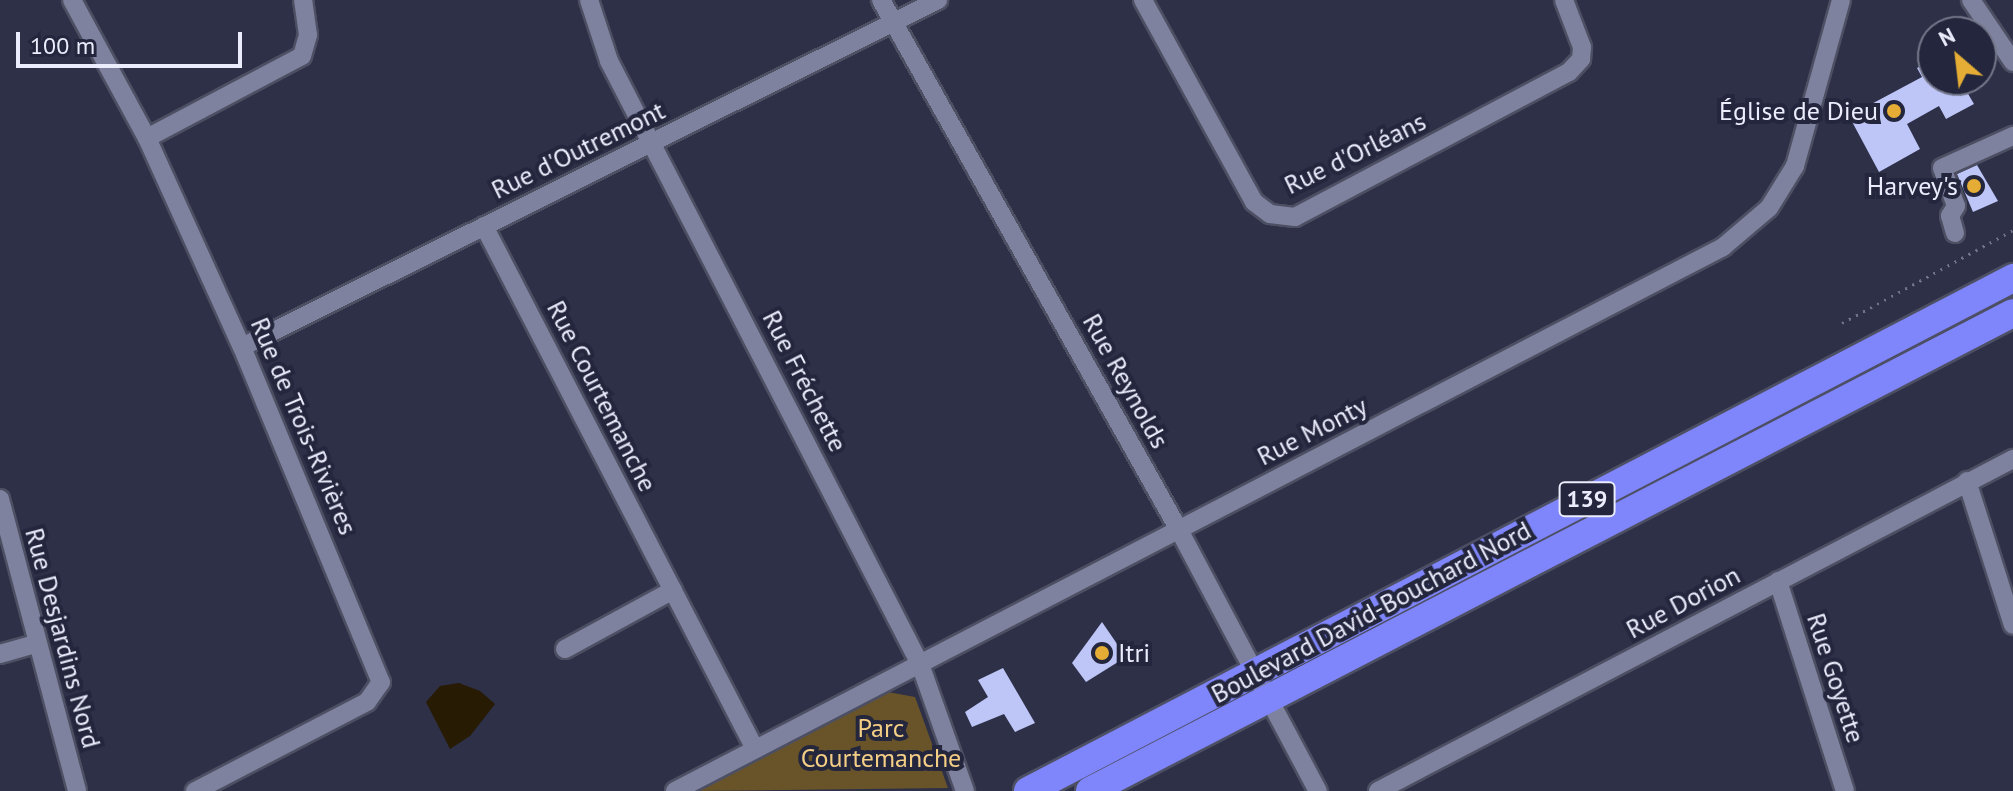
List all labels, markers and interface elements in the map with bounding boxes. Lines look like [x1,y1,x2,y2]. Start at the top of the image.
scale bar [20,16,246,66]
north arrow [1917,16,1997,96]
text: N [1934,21,1960,52]
text: 100 m [30,30,95,61]
street label: Rue d'Outremont [486,95,670,205]
place label: Église de Dieu [1719,95,1878,127]
marker: Église de Dieu [1885,102,1903,120]
street label: Rue d'Orléans [1279,105,1431,201]
place label: Harvey's [1867,170,1958,202]
marker: Harvey's [1965,177,1983,195]
street label: Rue Courtemanche [540,295,664,497]
street label: Rue Fréchette [756,305,854,457]
street label: Rue Reynolds [1076,308,1176,454]
street label: Rue de Trois-Rivières [244,312,364,540]
street label: Rue Monty [1252,390,1372,472]
road number: 139 [1557,479,1617,519]
street label: Boulevard David-Bouchard Nord [1206,514,1536,710]
street label: Rue Desjardins Nord [19,525,107,751]
street label: Rue Dorion [1621,559,1745,645]
street label: Rue Goyette [1800,609,1872,747]
place label: Itri [1118,637,1150,669]
marker: Itri [1093,644,1111,662]
park label: Parc Courtemanche [801,712,961,774]

